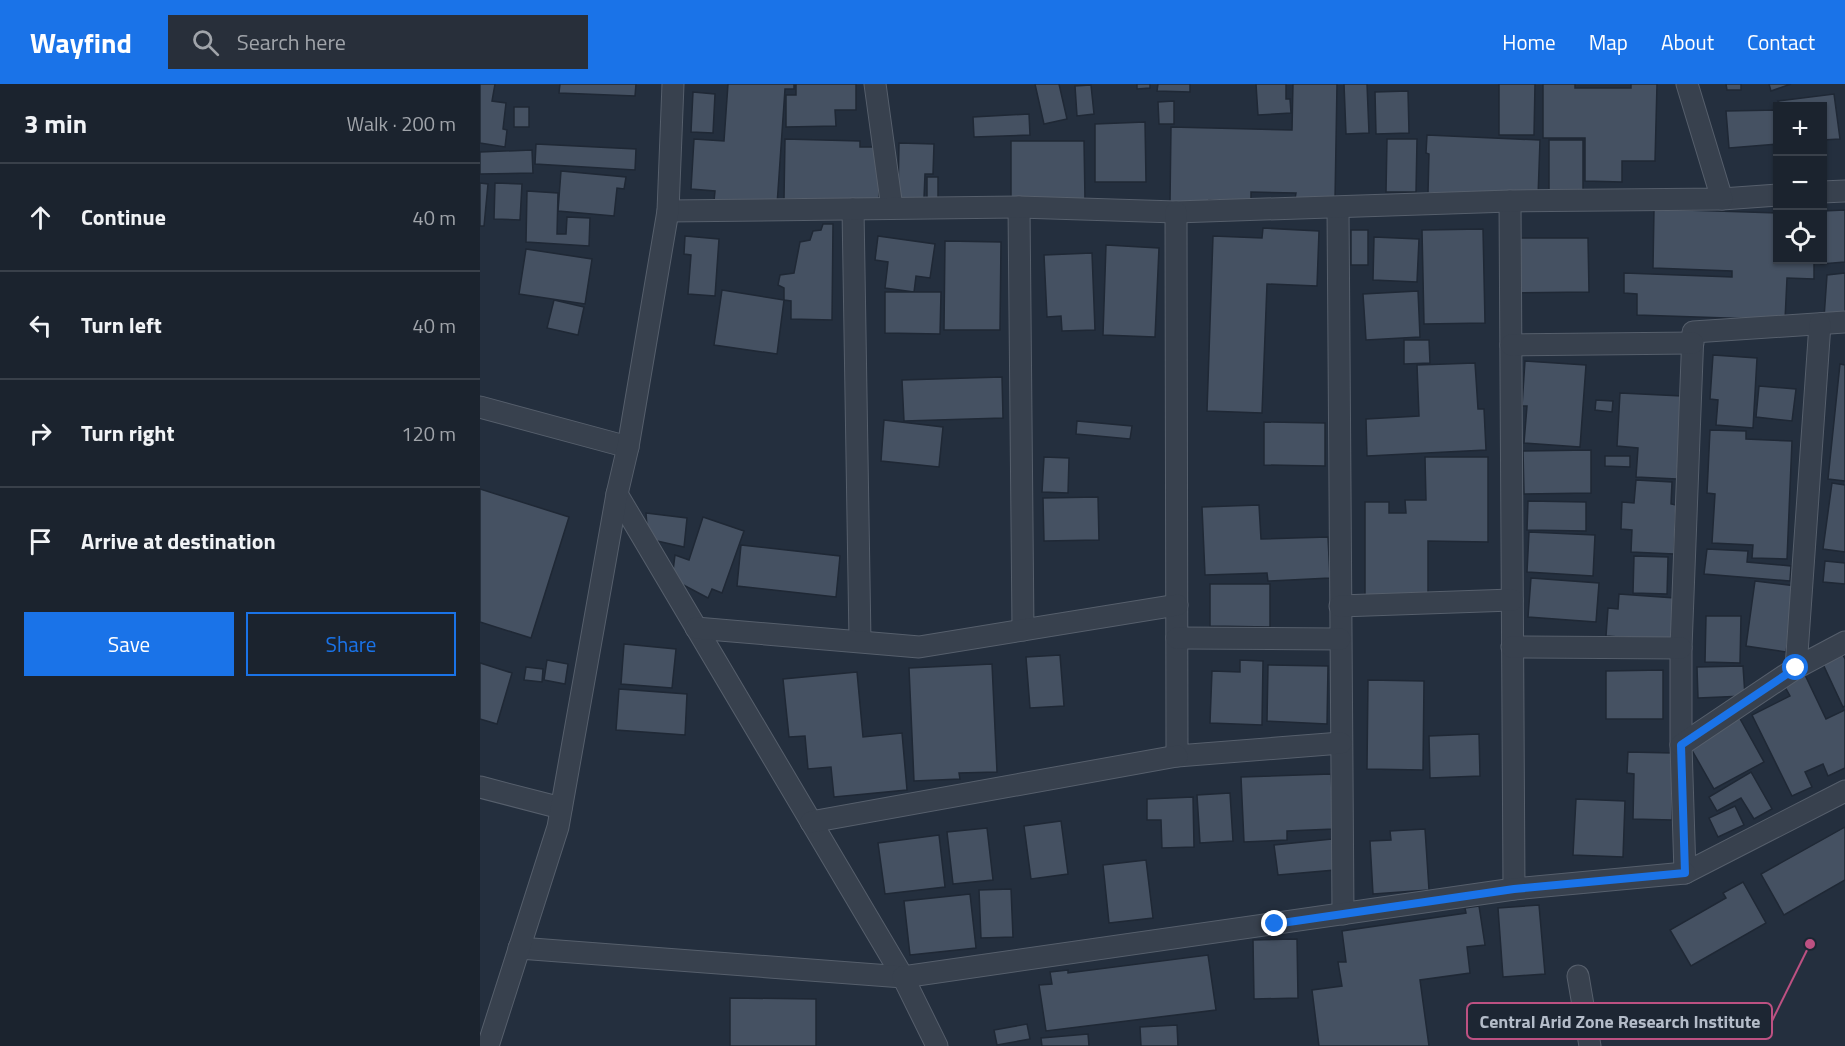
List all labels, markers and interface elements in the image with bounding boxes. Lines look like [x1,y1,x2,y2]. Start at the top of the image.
search box [168,15,588,69]
text: Wayfind [30,21,132,64]
text: Search here [237,25,346,59]
icon: search [189,26,222,59]
text: Home [1502,26,1556,58]
text: Map [1589,26,1628,58]
text: About [1661,26,1714,58]
text: Contact [1747,26,1815,58]
map controls [1773,102,1827,264]
button: + [1773,102,1827,156]
text: 3 min [24,104,87,143]
text: Walk · 200 m [347,108,456,139]
button: − [1773,156,1827,210]
text: Continue [81,200,166,234]
icon: ahead [24,201,57,234]
text: 40 m [412,202,456,233]
button: locate [1773,210,1827,264]
text: Turn left [81,308,162,342]
icon: left [24,309,57,342]
text: 40 m [412,310,456,341]
text: Turn right [81,416,175,450]
icon: right [24,417,57,450]
text: 120 m [401,418,456,449]
text: Arrive at destination [81,524,276,558]
icon: arrive [24,525,57,558]
button: Save [24,612,234,676]
button: Share [246,612,456,676]
route start [1782,654,1808,680]
route end [1261,910,1287,936]
callout: Central Arid Zone Research Institute [1467,1003,1772,1039]
text: Central Arid Zone Research Institute [1480,1008,1760,1035]

